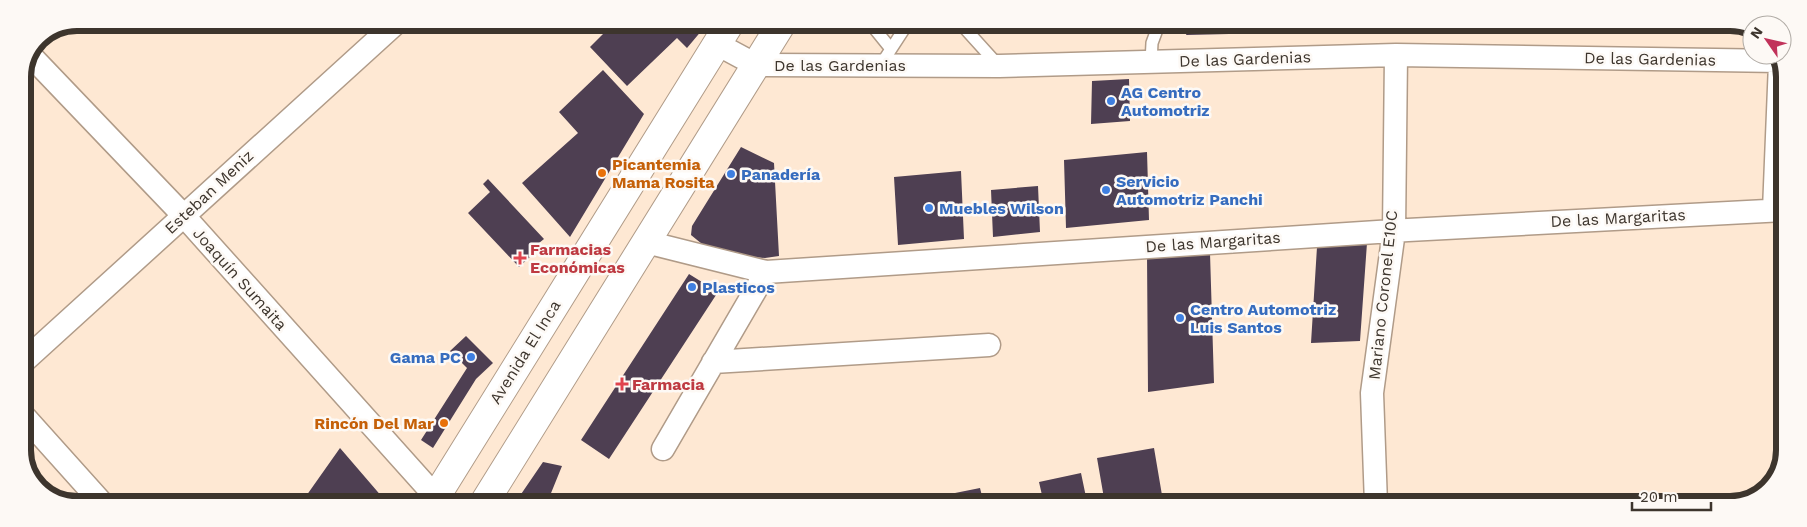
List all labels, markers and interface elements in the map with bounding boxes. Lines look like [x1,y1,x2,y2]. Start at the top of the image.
north arrow [1742,15,1792,65]
text: N [1747,24,1766,42]
street label: De las Gardenias [1179,47,1311,71]
street label: De las Gardenias [1584,48,1716,70]
street label: De las Gardenias [774,56,906,75]
place label: AG Centro Automotriz [1121,83,1210,120]
marker: AG Centro Automotriz [1105,95,1117,107]
street label: Esteban Meniz [161,146,257,238]
place label: Picantemia Mama Rosita [612,155,715,192]
place label: Panadería [741,165,821,184]
marker: Picantemia Mama Rosita [596,167,608,179]
marker: Panadería [725,168,737,180]
place label: Servicio Automotriz Panchi [1116,172,1263,209]
marker: Servicio Automotriz Panchi [1100,184,1112,196]
place label: Muebles Wilson [939,199,1064,218]
marker: Muebles Wilson [923,202,935,214]
street label: De las Margaritas [1550,205,1686,231]
street label: Mariano Coronel E10C [1365,209,1401,381]
street label: Joaquín Sumaita [189,224,291,334]
street label: De las Margaritas [1145,228,1281,256]
place label: Farmacias Económicas [530,240,625,277]
marker: Farmacias Económicas [514,252,526,264]
place label: Plasticos [702,278,775,297]
marker: Plasticos [686,281,698,293]
street label: Avenida El Inca [486,297,564,407]
place label: Centro Automotriz Luis Santos [1190,300,1336,337]
marker: Centro Automotriz Luis Santos [1174,312,1186,324]
place label: Gama PC [390,348,461,367]
marker: Gama PC [465,351,477,363]
place label: Farmacia [632,375,705,394]
marker: Farmacia [616,378,628,390]
place label: Rincón Del Mar [314,414,434,433]
marker: Rincón Del Mar [438,417,450,429]
scale bar [1632,480,1711,512]
text: 20 m [1640,488,1678,506]

